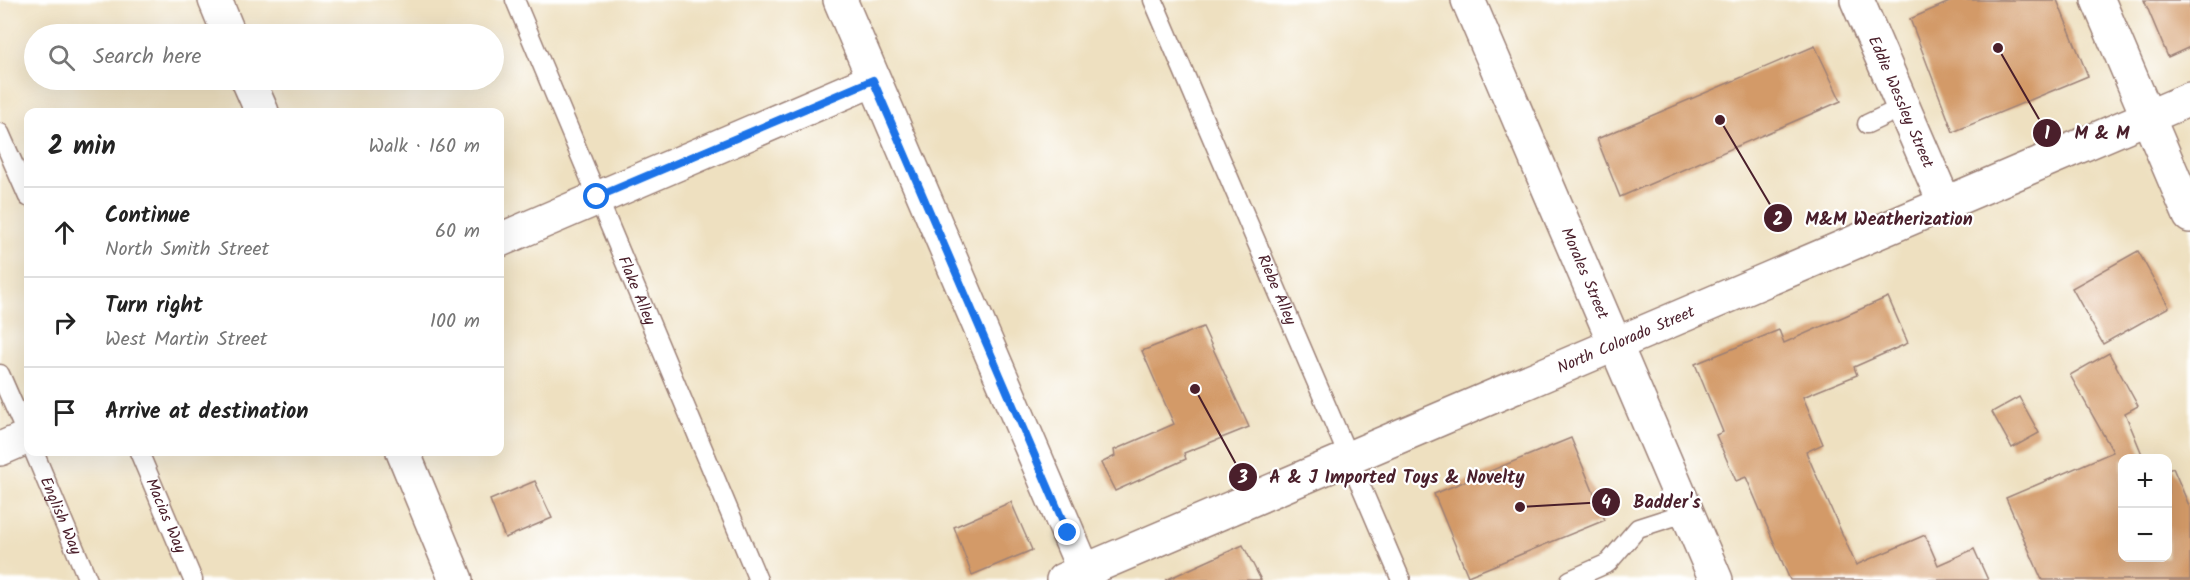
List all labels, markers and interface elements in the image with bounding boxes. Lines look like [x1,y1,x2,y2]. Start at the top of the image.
search box [24,24,504,90]
street label: Eddie Wessley Street [1861,32,1941,173]
text: Search here [93,40,201,75]
icon: search [45,41,78,74]
callout: M & M [2032,115,2141,151]
text: 1 [2044,120,2050,149]
text: M & M [2074,120,2130,149]
text: 2 min [48,126,116,168]
text: Walk · 160 m [369,131,480,163]
route start [583,183,609,209]
text: Continue [105,199,190,234]
callout: M&M Weatherization [1763,200,1984,236]
text: 2 [1773,206,1783,235]
text: M&M Weatherization [1805,206,1973,235]
icon: ahead [48,216,81,249]
text: 60 m [435,216,480,248]
street label: Morales Street [1554,223,1616,324]
text: North Smith Street [105,234,269,266]
street label: Riebe Alley [1251,250,1303,329]
street label: Flake Alley [611,252,663,330]
text: Turn right [105,289,203,324]
street label: North Colorado Street [1553,299,1699,380]
icon: right [48,306,81,339]
text: 100 m [430,306,480,338]
text: West Martin Street [105,324,268,356]
text: Arrive at destination [105,395,308,430]
icon: arrive [48,396,81,429]
map controls [2118,454,2172,562]
button: + [2118,454,2172,508]
callout: A & J Imported Toys & Novelty [1228,459,1537,495]
text: 3 [1237,464,1248,493]
text: A & J Imported Toys & Novelty [1269,464,1525,493]
street label: English Way [33,473,89,559]
street label: Macias Way [139,474,193,557]
callout: Badder's [1591,484,1712,520]
text: 4 [1601,489,1611,518]
text: Badder's [1633,489,1701,518]
button: − [2118,508,2172,562]
route end [1054,519,1080,545]

